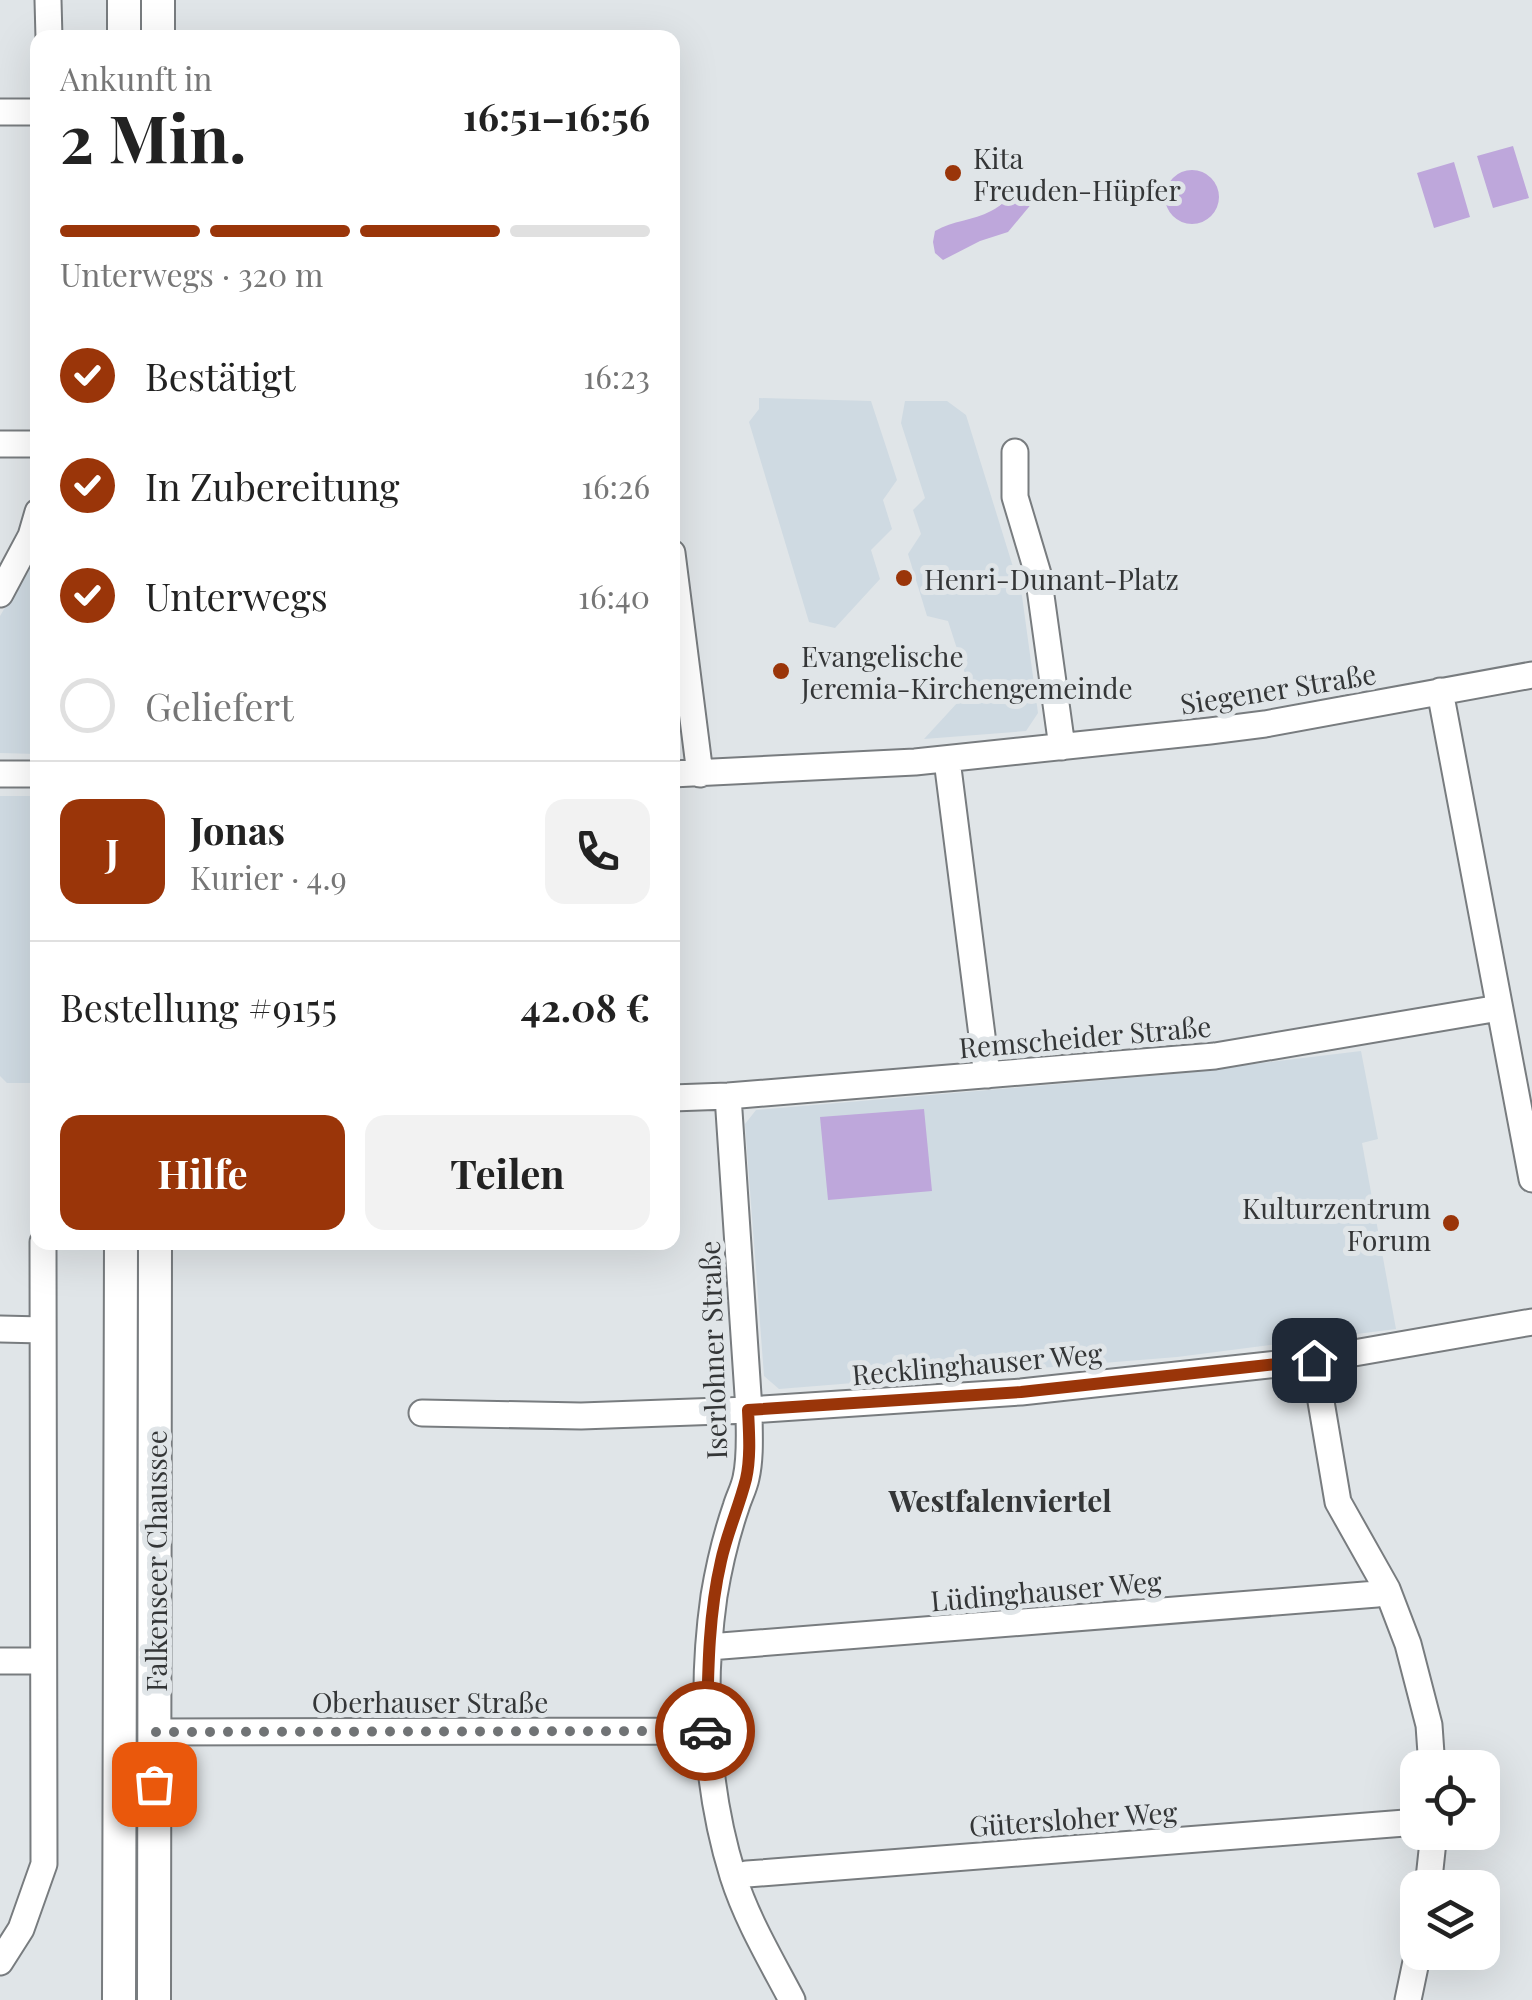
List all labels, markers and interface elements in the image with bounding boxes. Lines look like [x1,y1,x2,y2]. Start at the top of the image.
text: Ankunft in [60,56,212,99]
text: 16:51–16:56 [463,90,650,141]
text: 2 Min. [60,93,247,179]
place label: Kita Freuden-Hüpfer [973,139,1181,208]
marker: Kita Freuden-Hüpfer [942,162,964,184]
text: Unterwegs · 320 m [60,252,324,295]
icon: check [60,348,115,403]
text: Bestätigt [145,350,295,401]
text: 16:23 [583,354,650,397]
icon: check [60,458,115,513]
text: In Zubereitung [145,460,399,511]
text: 16:26 [581,464,650,507]
place label: Henri-Dunant-Platz [924,560,1179,597]
marker: Henri-Dunant-Platz [893,567,915,589]
icon: check [60,568,115,623]
text: Unterwegs [145,570,328,621]
text: 16:40 [578,574,650,617]
place label: Evangelische Jeremia-Kirchengemeinde [800,637,1133,706]
street label: Siegener Straße [1177,654,1379,722]
marker: Evangelische Jeremia-Kirchengemeinde [770,660,792,682]
text: Geliefert [145,680,294,731]
button: phone [545,799,650,904]
text: Jonas [190,804,285,855]
text: J [106,826,119,877]
text: Kurier · 4.9 [190,855,347,898]
text: Bestellung #9155 [60,981,337,1032]
text: 42.08 € [521,981,650,1032]
street label: Remscheider Straße [957,1007,1213,1065]
button: Hilfe [60,1115,345,1230]
button: Teilen [365,1115,650,1230]
place label: Kulturzentrum Forum [1242,1189,1431,1258]
marker: Kulturzentrum Forum [1440,1212,1462,1234]
street label: Iserlohner Straße [690,1240,734,1460]
pin [1272,1318,1357,1403]
icon: home [1287,1333,1342,1388]
street label: Recklinghauser Weg [850,1334,1104,1392]
street label: Falkenseer Chaussee [137,1430,174,1692]
district label: Westfalenviertel [887,1480,1112,1520]
street label: Lüdinghauser Weg [929,1561,1163,1619]
courier [655,1681,755,1781]
street label: Oberhauser Straße [312,1683,548,1720]
icon: car [678,1704,733,1759]
pin [112,1742,197,1827]
map controls [1400,1750,1500,1970]
button: locate [1400,1750,1500,1850]
icon: bag [127,1757,182,1812]
street label: Gütersloher Weg [968,1792,1179,1844]
button: layers [1400,1870,1500,1970]

